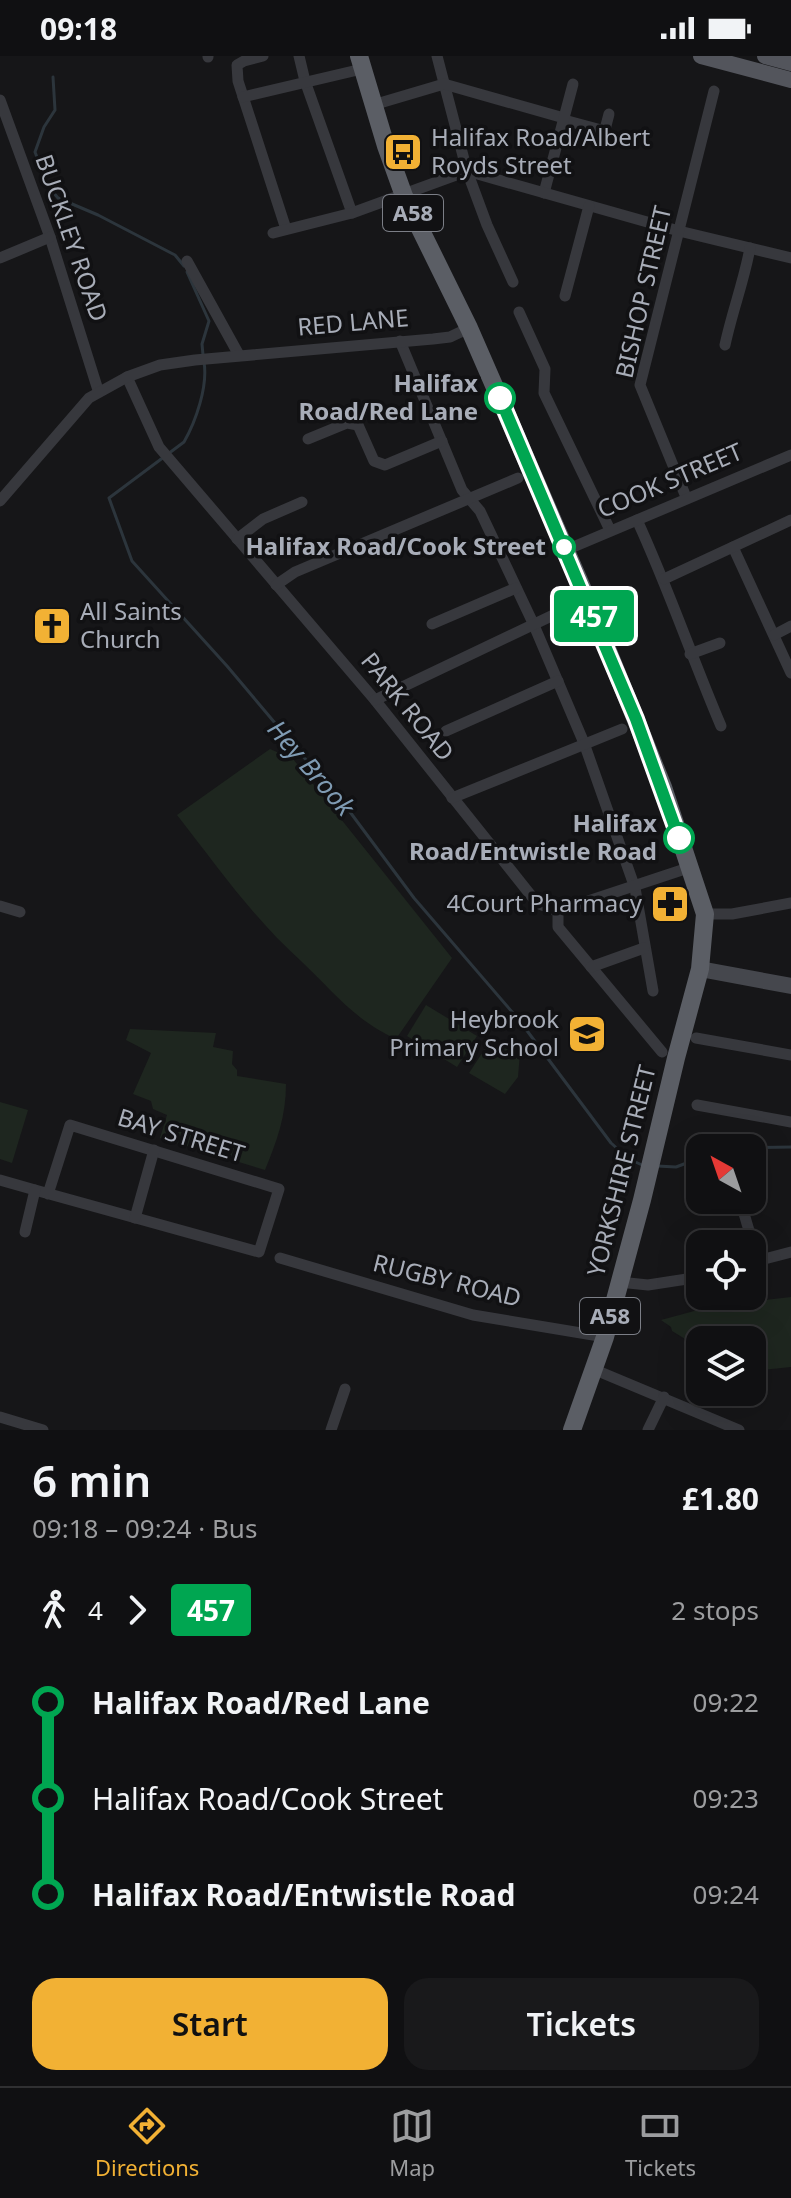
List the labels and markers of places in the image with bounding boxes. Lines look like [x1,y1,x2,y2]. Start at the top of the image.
place label: Halifax Road/Albert Royds Street [431,120,651,181]
bus stop icon: Halifax Road/Albert Royds Street [382,131,424,173]
place label: Halifax Road/Red Lane [299,366,478,427]
marker: Halifax Road/Red Lane [485,383,515,413]
place label: Halifax Road/Cook Street [245,529,546,562]
marker: Halifax Road/Cook Street [553,536,575,558]
place label: All Saints Church [80,594,182,655]
church icon: All Saints Church [31,605,73,647]
place label: Halifax Road/Entwistle Road [409,806,657,867]
marker: Halifax Road/Entwistle Road [664,823,694,853]
pharmacy icon: 4Court Pharmacy [649,883,691,925]
place label: 4Court Pharmacy [447,886,643,919]
place label: Heybrook Primary School [389,1002,559,1063]
school or university icon: Heybrook Primary School [566,1013,608,1055]

